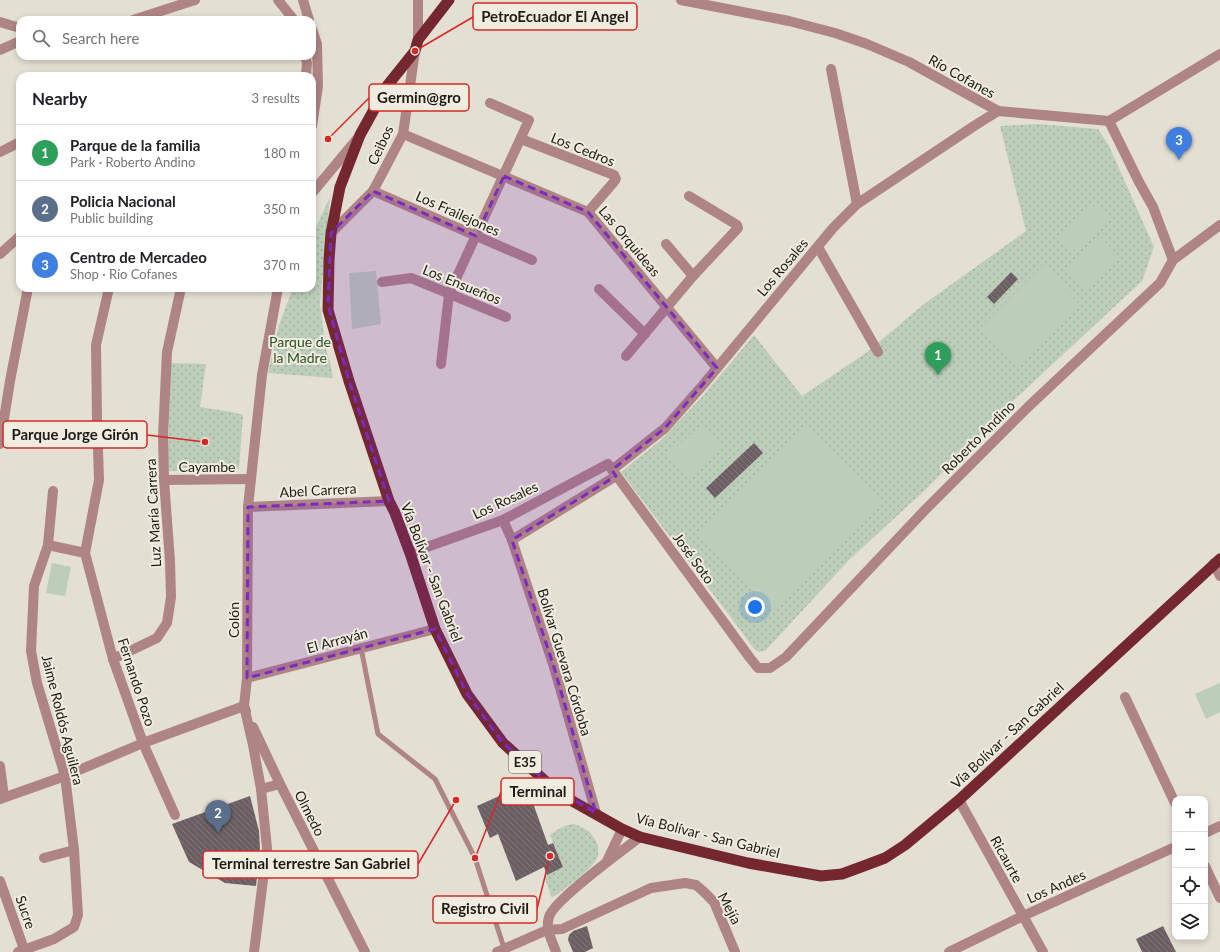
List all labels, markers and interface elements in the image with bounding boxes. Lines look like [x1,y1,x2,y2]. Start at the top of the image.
callout: PetroEcuador El Angel [473,3,637,30]
text: PetroEcuador El Angel [481,7,629,25]
search box [16,16,316,60]
icon: search [30,27,52,49]
text: Search here [62,29,139,47]
street label: Río Cofanes [926,51,998,101]
callout: Germin@gro [369,84,469,111]
text: Nearby [32,88,87,109]
text: Germin@gro [377,88,461,106]
text: 3 results [252,90,300,106]
street label: Ceibos [363,122,397,168]
pin: 3 [1166,127,1192,160]
street label: Los Cedros [549,128,617,170]
text: Parque de la familia [70,136,200,154]
text: 1 [41,145,49,161]
text: 180 m [263,145,300,161]
text: Park · Roberto Andino [70,154,195,170]
street label: Los Frailejones [413,187,503,239]
text: Policia Nacional [70,192,176,210]
text: 2 [41,201,49,217]
text: 350 m [263,201,300,217]
street label: Las Orquideas [596,202,664,280]
text: Public building [70,210,153,226]
street label: Los Rosales [753,235,811,299]
text: Centro de Mercadeo [70,248,207,266]
text: 3 [41,257,49,273]
text: 370 m [263,257,300,273]
street label: Los Ensueños [420,261,504,307]
text: Shop · Río Cofanes [70,266,177,282]
park label: Parque de la Madre [269,333,331,366]
pin: 1 [925,342,951,375]
street label: Roberto Andino [938,397,1018,477]
callout: Parque Jorge Girón [3,421,147,448]
text: Parque Jorge Girón [11,425,139,443]
street label: Luz María Carrera [142,458,164,568]
street label: Cayambe [179,458,235,475]
street label: Los Rosales [470,477,540,523]
street label: Abel Carrera [279,479,357,501]
street label: Vía Bolívar - San Gabriel [398,500,466,644]
street label: José Soto [670,529,718,587]
street label: Bolívar Guevara Córdoba [534,586,596,738]
your location [745,597,765,617]
street label: Colón [225,602,242,638]
street label: El Arrayán [305,624,369,656]
street label: Fernando Pozo [115,636,159,728]
street label: Jaime Roldós Aguilera [39,653,87,787]
street label: Vía Bolívar - San Gabriel [947,678,1067,792]
road number: E35 [509,751,541,773]
callout: Terminal [501,778,574,805]
text: Terminal [510,782,566,800]
street label: Olmedo [291,787,329,839]
map controls [1172,796,1208,940]
button: + [1172,796,1208,832]
pin: 2 [205,800,231,833]
street label: Vía Bolívar - San Gabriel [634,809,782,861]
button: − [1172,832,1208,868]
street label: Ricaurte [987,833,1027,885]
callout: Terminal terrestre San Gabriel [203,851,418,878]
text: Terminal terrestre San Gabriel [212,854,410,872]
street label: Los Andes [1024,866,1088,906]
button: locate [1172,868,1208,904]
street label: Mejía [715,889,745,927]
street label: Sucre [12,893,40,931]
callout: Registro Civil [433,896,537,923]
text: Registro Civil [441,899,529,917]
button: layers [1172,904,1208,940]

